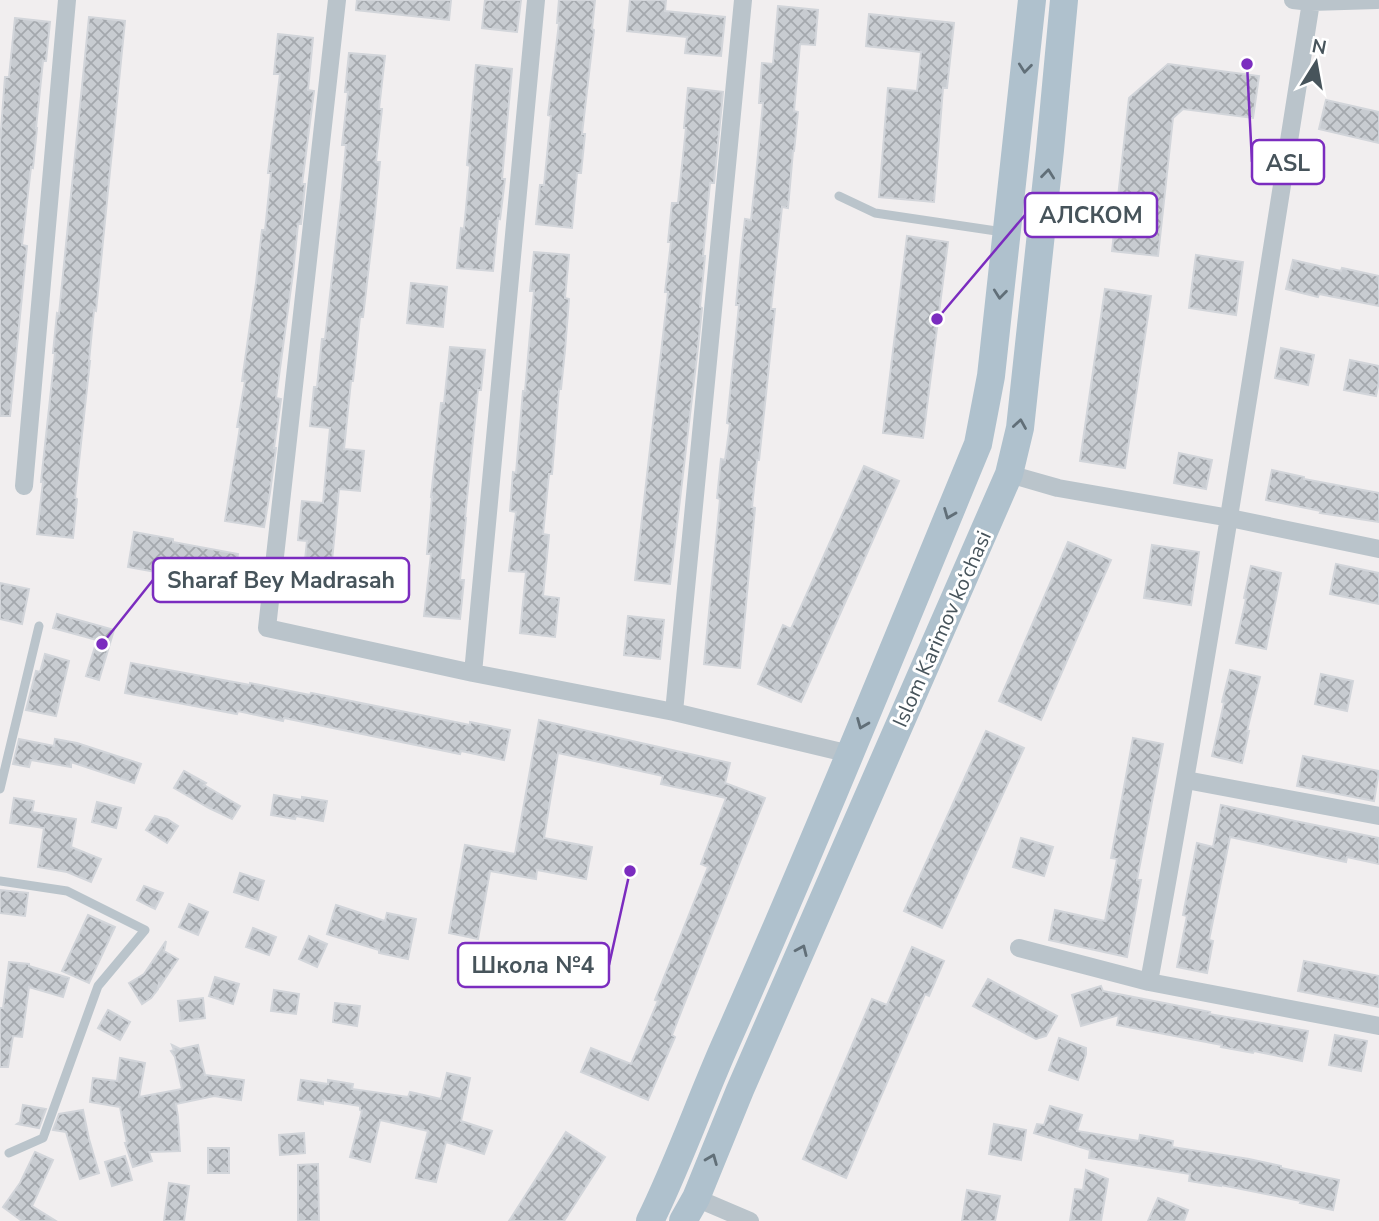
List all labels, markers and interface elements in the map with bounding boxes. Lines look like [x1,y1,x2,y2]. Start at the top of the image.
north arrow [1281,28,1351,98]
text: N [1310,33,1329,61]
one-way arrow [1018,63,1033,74]
callout: ASL [1252,140,1324,184]
text: ASL [1266,148,1310,179]
one-way arrow [1040,168,1055,179]
callout: АЛСКОМ [1025,193,1157,237]
text: АЛСКОМ [1039,200,1143,231]
one-way arrow [993,288,1008,300]
one-way arrow [1012,418,1027,430]
one-way arrow [943,507,957,519]
street label: Islom Karimov ko‘chasi [886,527,998,731]
callout: Sharaf Bey Madrasah [153,558,409,602]
text: Sharaf Bey Madrasah [167,565,395,596]
one-way arrow [856,717,870,730]
callout: Школа №4 [458,943,609,987]
one-way arrow [794,945,808,957]
text: Школа №4 [472,950,595,981]
one-way arrow [703,1154,717,1166]

